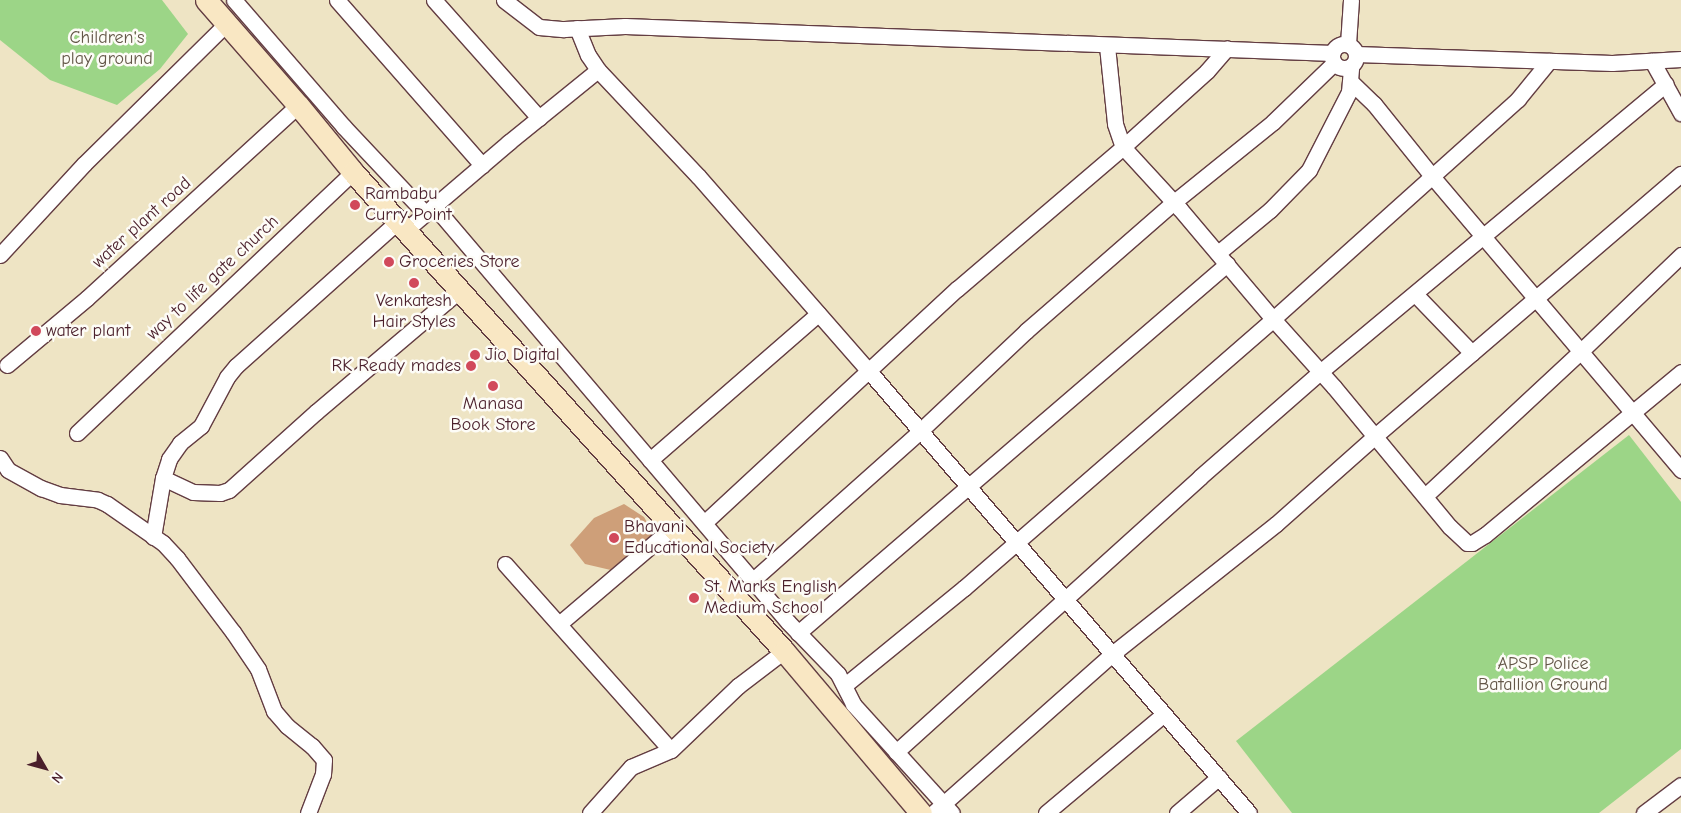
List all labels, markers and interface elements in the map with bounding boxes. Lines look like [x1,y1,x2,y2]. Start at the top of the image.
park label: Children's play ground [61,28,153,70]
street label: water plant road [88,173,196,273]
place label: Rambabu Curry Point [365,184,452,226]
marker: Rambabu Curry Point [349,199,361,211]
street label: way to life gate church [143,211,283,345]
place label: Groceries Store [399,251,520,273]
marker: Groceries Store [383,256,395,268]
marker: Venkatesh Hair Styles [408,277,420,289]
place label: Venkatesh Hair Styles [372,291,456,334]
place label: water plant [46,320,130,342]
marker: water plant [30,325,42,337]
place label: Jio Digital [485,344,560,366]
marker: Jio Digital [469,349,481,361]
place label: RK Ready mades [332,355,461,377]
marker: RK Ready mades [465,360,477,372]
marker: Manasa Book Store [487,380,499,392]
place label: Manasa Book Store [451,394,535,436]
place label: Bhavani Educational Society [624,517,774,560]
marker: Bhavani Educational Society [608,532,620,544]
place label: St. Marks English Medium School [704,577,837,620]
marker: St. Marks English Medium School [688,592,700,604]
park label: APSP Police Batallion Ground [1478,654,1608,696]
north arrow [20,743,70,793]
text: N [48,769,67,786]

